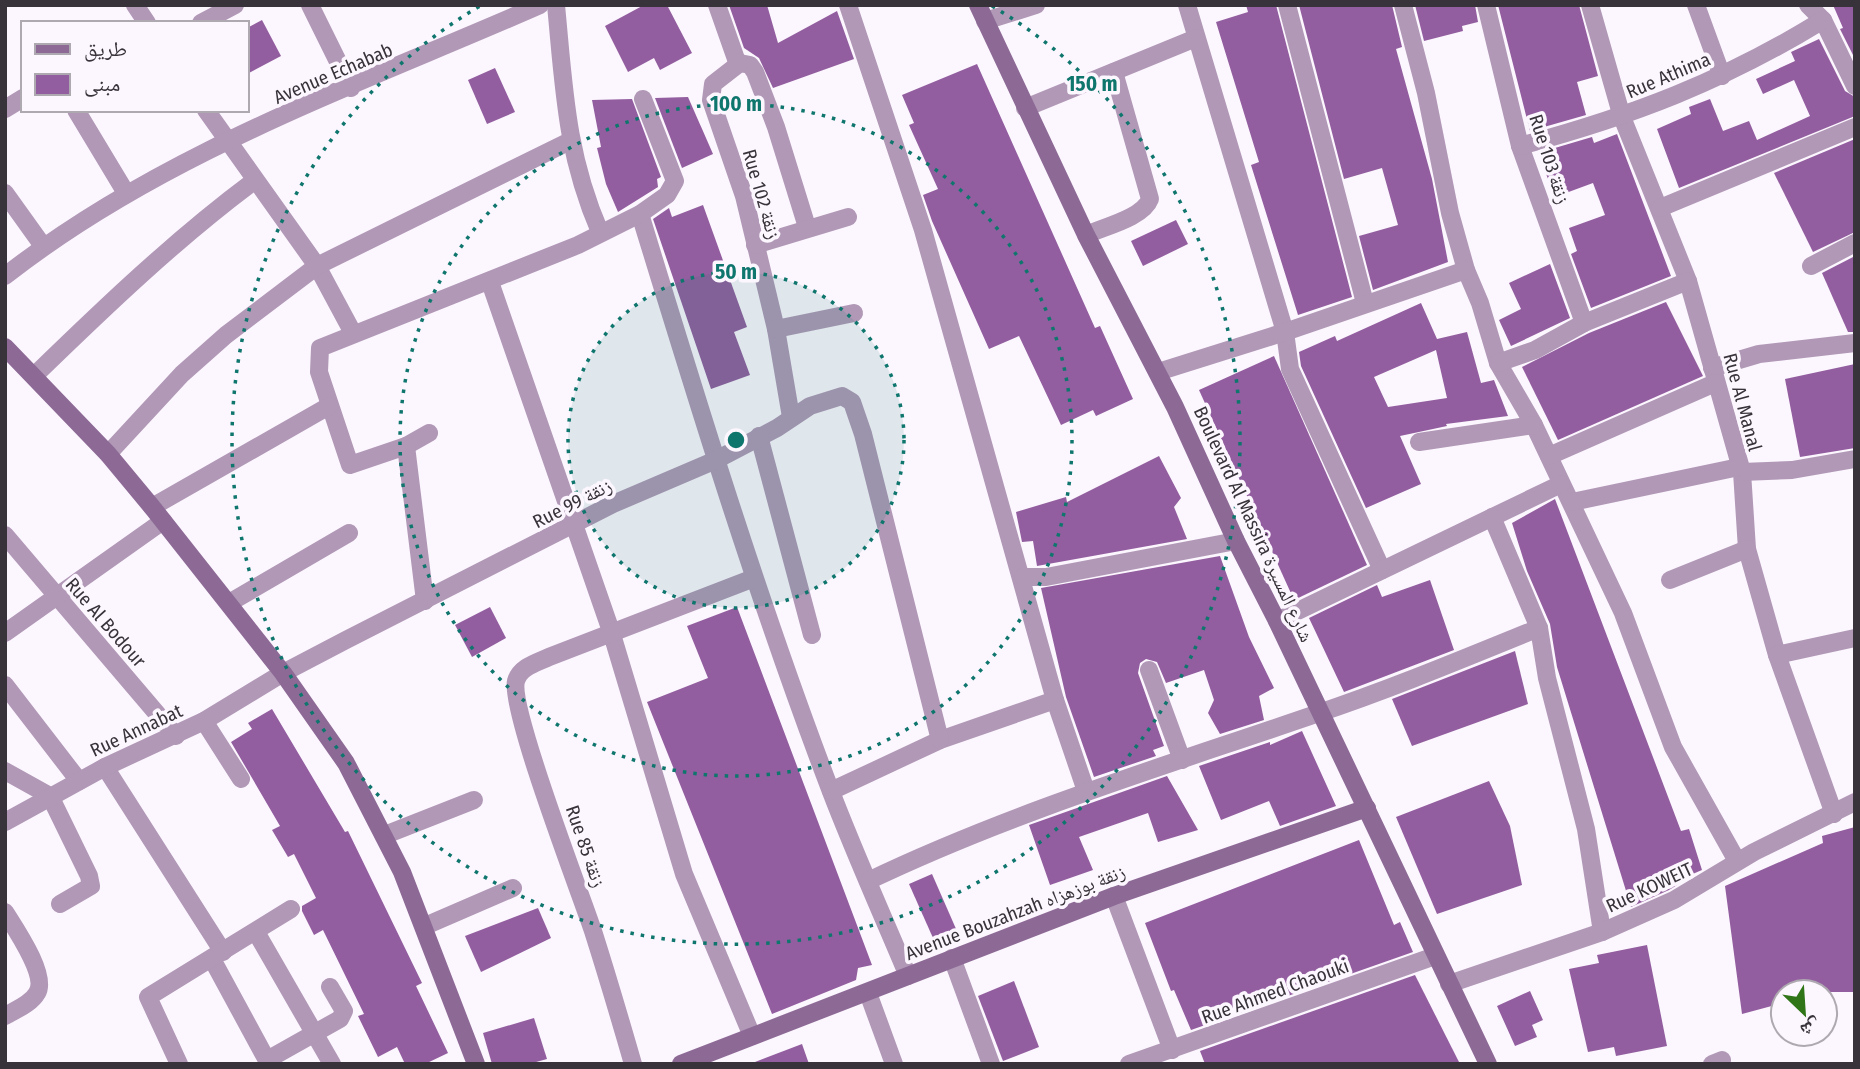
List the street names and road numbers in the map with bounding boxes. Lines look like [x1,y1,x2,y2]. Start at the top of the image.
street label: Avenue Echabab [270,38,396,109]
street label: Rue Athima [1623,47,1714,103]
street label: Rue 103 زنقة [1524,111,1575,207]
street label: Rue 102 زنقة [738,146,785,242]
street label: Rue Al Manal [1718,351,1767,454]
street label: Boulevard Al Massira شارع المسيرة [1189,403,1318,646]
street label: Rue 99 زنقة [529,474,616,533]
street label: Rue Al Bodour [61,573,151,672]
street label: Rue Annabat [87,699,187,762]
street label: Rue 85 زنقة [561,802,610,890]
street label: Rue KOWEIT [1602,857,1696,917]
street label: Avenue Bouzahzah زنقة بوزهزاه [902,860,1128,965]
street label: Rue Ahmed Chaouki [1198,954,1352,1029]

